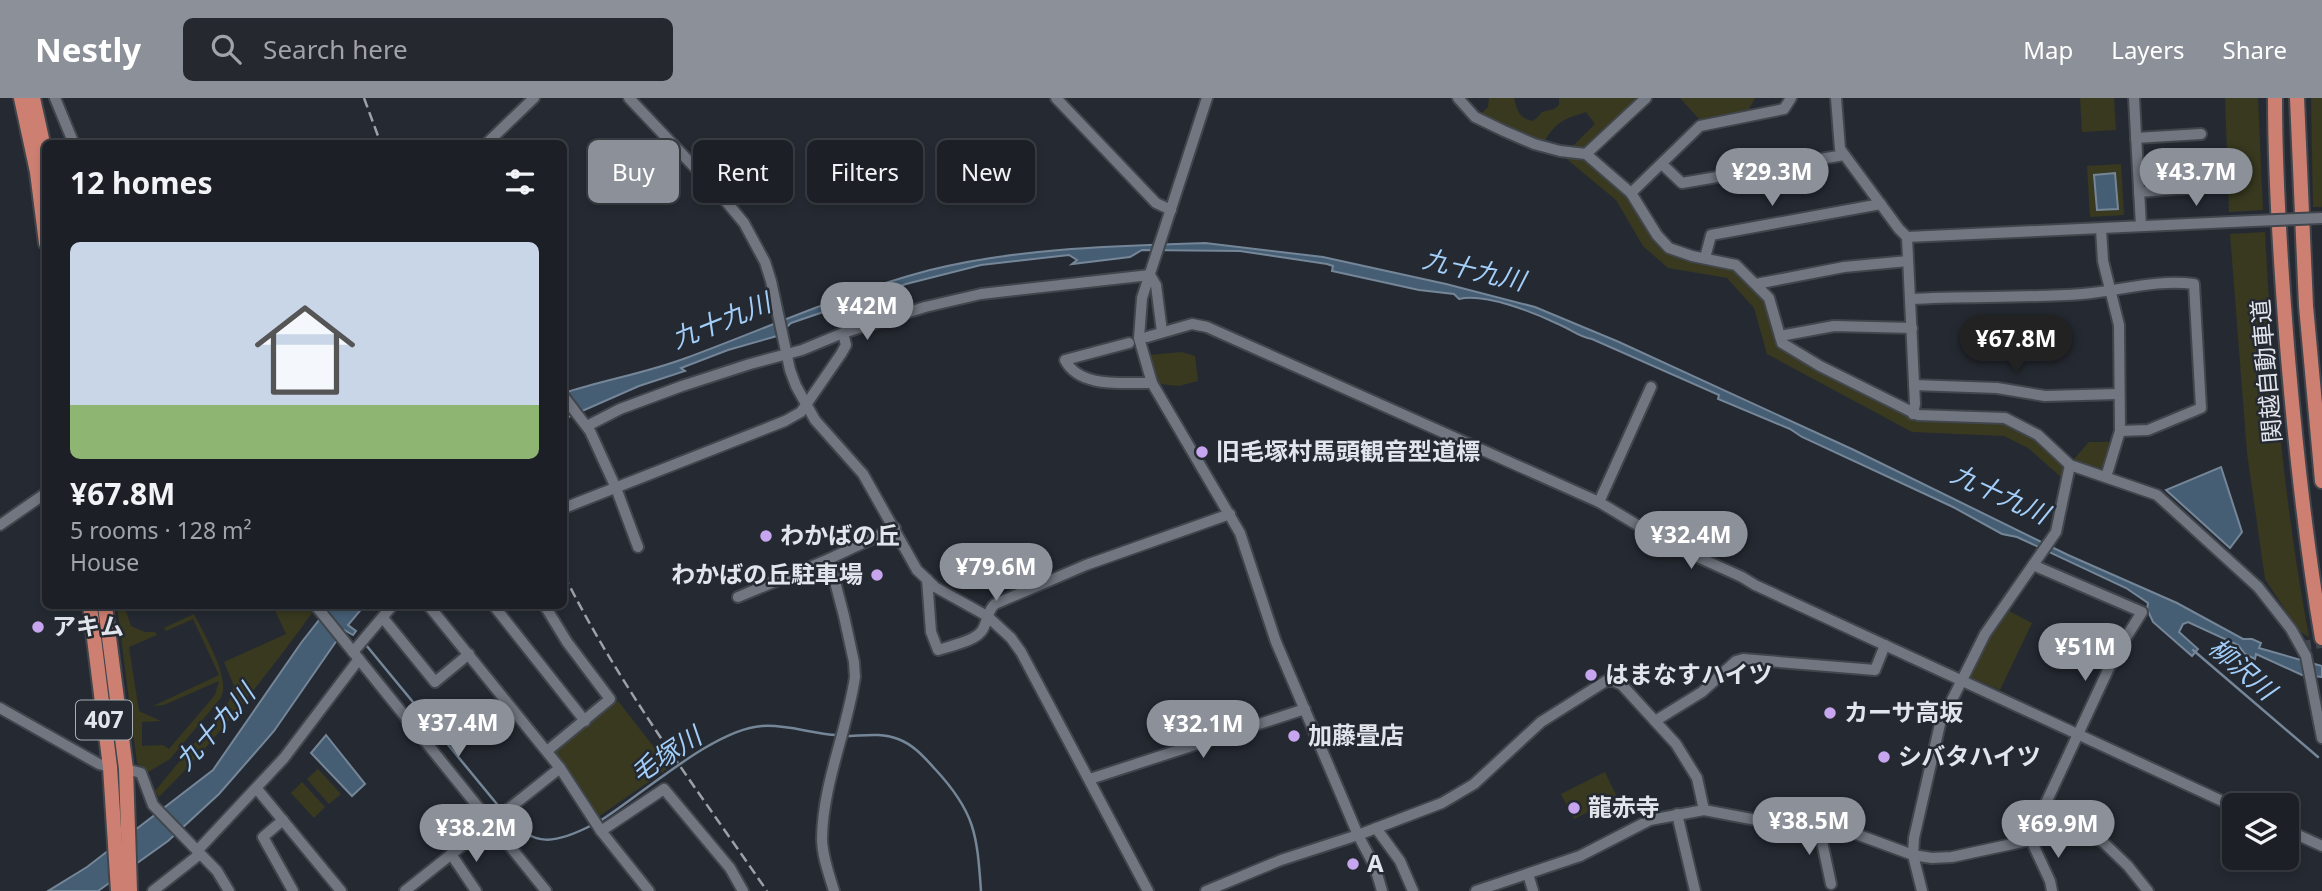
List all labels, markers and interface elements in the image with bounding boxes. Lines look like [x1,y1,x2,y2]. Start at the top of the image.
search box [183,18,673,81]
text: Nestly [35,27,141,72]
icon: search [207,30,245,68]
text: Search here [263,31,408,67]
text: Map [2023,33,2073,66]
text: Layers [2111,33,2185,66]
text: Share [2223,33,2287,66]
chip: Buy [588,140,679,203]
chip: Rent [693,140,793,203]
chip: Filters [807,140,923,203]
chip: New [937,140,1035,203]
pin: ¥29.3M [1715,148,1829,208]
pin: ¥43.7M [2139,148,2253,208]
text: ¥29.3M [1732,155,1812,187]
text: ¥43.7M [2156,155,2236,187]
text: 12 homes [70,162,213,203]
icon: filters [501,163,539,201]
water label: 九十九川 [1420,240,1532,299]
pin: ¥42M [826,282,908,342]
water label: 九十九川 [666,283,778,356]
icon: home [242,287,368,413]
text: ¥42M [836,289,898,321]
street label: 関越自動車道 [2243,298,2288,444]
pin: ¥67.8M [1959,316,2073,375]
text: ¥67.8M [1976,322,2056,354]
place label: 旧毛塚村馬頭観音型道標 [1216,434,1480,467]
marker: 旧毛塚村馬頭観音型道標 [1194,444,1210,460]
water label: 九十九川 [1946,455,2058,533]
text: ¥67.8M [70,473,175,514]
pin: ¥32.4M [1634,512,1748,571]
text: 5 rooms · 128 m² [70,514,252,546]
place label: わかばの丘 [780,518,900,551]
text: ¥32.4M [1651,518,1731,550]
marker: わかばの丘 [758,528,774,544]
pin: ¥79.6M [939,544,1053,603]
text: House [70,546,139,578]
text: ¥79.6M [956,550,1036,582]
place label: わかばの丘駐車場 [671,557,863,590]
marker: わかばの丘駐車場 [869,567,885,583]
place label: アキム [52,609,124,642]
marker: アキム [30,619,46,635]
pin: ¥51M [2044,624,2126,683]
water label: 柳沢川 [2201,629,2286,709]
text: ¥51M [2054,630,2116,662]
place label: はまなすハイツ [1605,657,1773,690]
marker: はまなすハイツ [1583,667,1599,683]
water label: 九十九川 [166,673,264,777]
place label: カーサ高坂 [1844,695,1964,728]
road number: 407 [76,700,132,740]
pin: ¥37.4M [401,700,515,759]
pin: ¥32.1M [1146,700,1260,760]
marker: カーサ高坂 [1822,705,1838,721]
text: ¥37.4M [418,706,498,738]
text: ¥32.1M [1163,707,1243,739]
water label: 毛塚川 [623,716,710,791]
place label: 加藤畳店 [1308,718,1404,751]
marker: 加藤畳店 [1286,728,1302,744]
place label: シバタハイツ [1898,739,2041,772]
marker: シバタハイツ [1876,749,1892,765]
place label: 龍赤寺 [1588,790,1660,823]
map controls [2222,793,2299,870]
button: layers [2222,793,2299,870]
pin: ¥38.5M [1752,798,1866,857]
marker: 龍赤寺 [1566,800,1582,816]
pin: ¥69.9M [2001,800,2115,860]
pin: ¥38.2M [419,804,533,864]
text: ¥38.5M [1769,804,1849,836]
text: ¥69.9M [2018,807,2098,839]
text: ¥38.2M [436,811,516,843]
place label: A [1367,846,1384,879]
marker: A [1345,856,1361,872]

